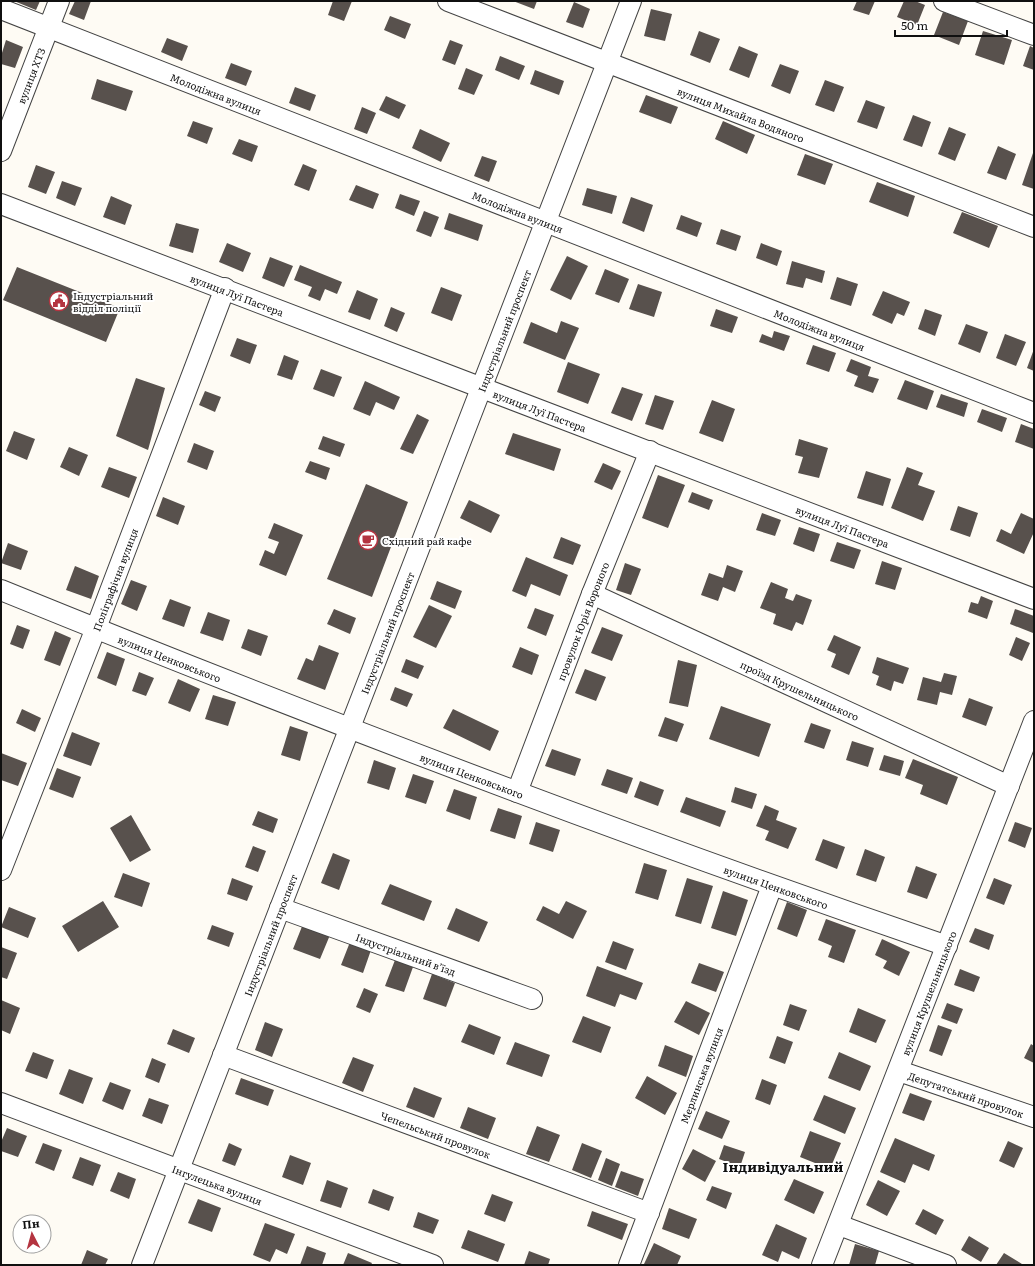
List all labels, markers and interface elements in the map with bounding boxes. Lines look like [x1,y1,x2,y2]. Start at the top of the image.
scale bar [895,12,1007,38]
text: 50 m [901,16,928,34]
street label: вулиця ХТЗ [13,45,48,106]
street label: Молодіжна вулиця [168,69,264,118]
street label: вулиця Михайла Водяного [675,83,807,145]
street label: Молодіжна вулиця [470,187,566,236]
street label: Індустріальний проспект [473,267,534,394]
street label: вулиця Луї Пастера [188,270,287,319]
place label: Індустріальний відділ поліції [73,288,154,315]
public building icon: Індустріальний відділ поліції [48,290,70,312]
street label: Молодіжна вулиця [772,305,867,354]
street label: вулиця Луї Пастера [491,385,589,435]
street label: вулиця Луї Пастера [794,501,892,551]
street label: Поліграфічна вулиця [88,526,141,633]
cafe icon: Східний рай кафе [357,529,379,551]
place label: Східний рай кафе [382,533,472,548]
street label: провулок Юрія Вороного [552,559,612,683]
street label: Індустріальний проспект [356,569,417,696]
street label: вулиця Ценковського [116,631,224,685]
street label: проїзд Крушельницького [738,656,862,724]
street label: вулиця Ценковського [418,749,526,801]
street label: вулиця Ценковського [722,861,831,912]
street label: Індустріальний проспект [239,871,300,998]
street label: вулиця Крушельницького [897,928,959,1057]
street label: Індустріальний в’їзд [354,929,458,978]
street label: Мерлинська вулиця [676,1025,726,1125]
street label: Депутатський провулок [906,1067,1026,1121]
street label: Чепельський провулок [379,1107,493,1161]
district label: Індивідуальний [723,1156,844,1176]
street label: Інгулецька вулиця [170,1160,265,1208]
north arrow [12,1214,52,1254]
text: Пн [22,1214,40,1232]

